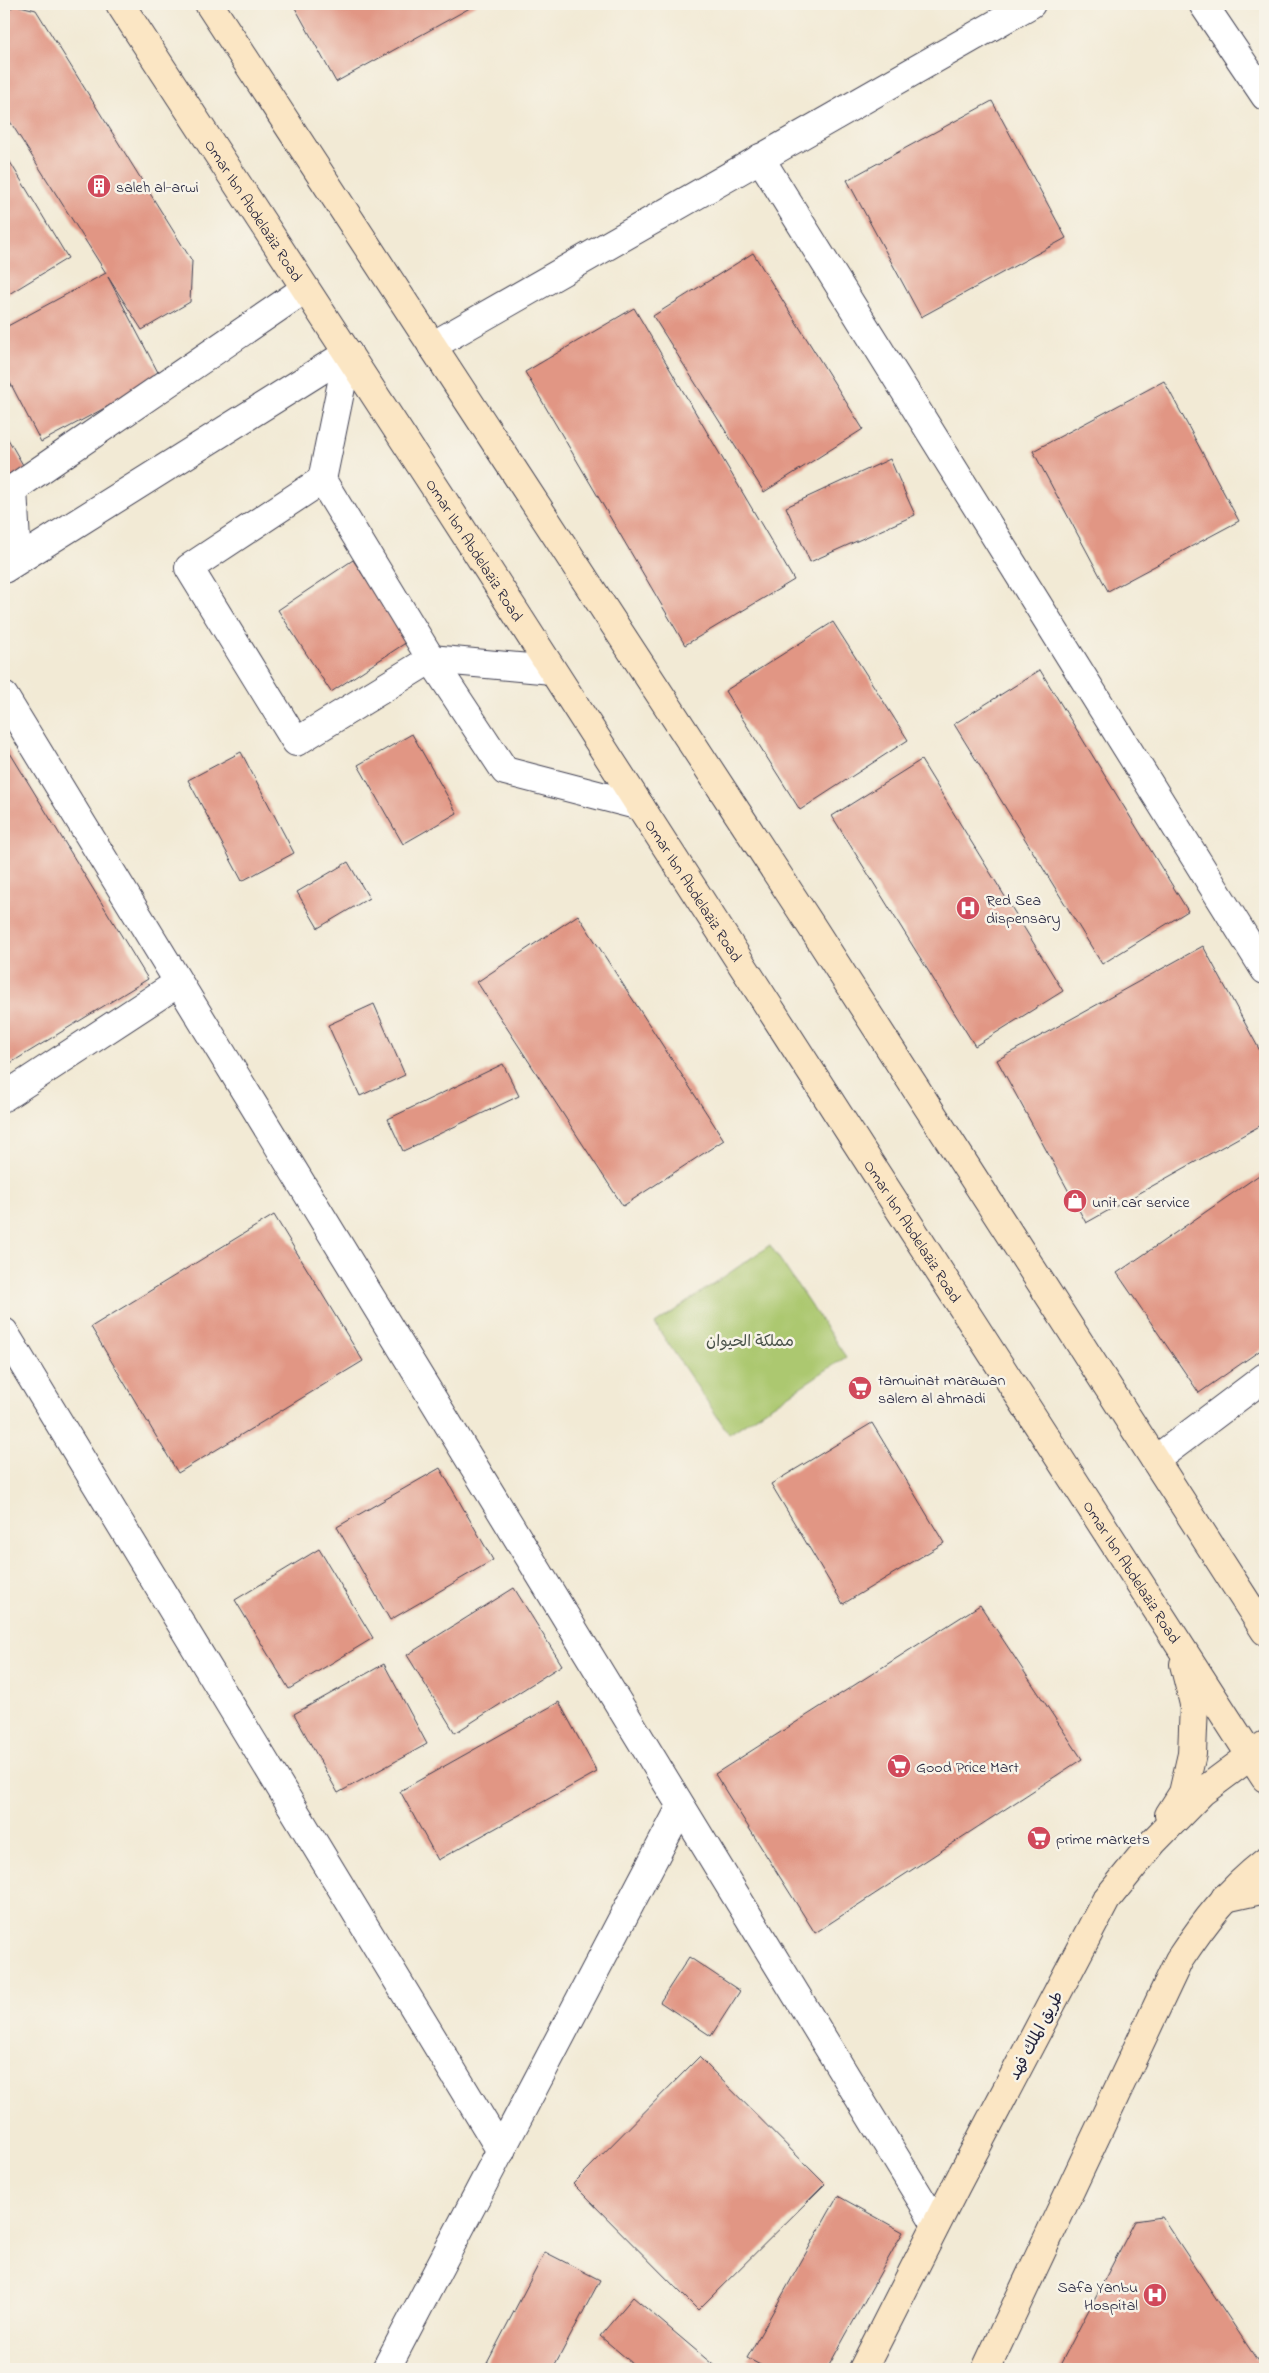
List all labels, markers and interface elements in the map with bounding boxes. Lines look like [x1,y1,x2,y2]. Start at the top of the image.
street label: Omar Ibn Abdelaziz Road [197,135,308,287]
building icon: saleh al-arwi [86,173,112,199]
place label: saleh al-arwi [116,176,199,200]
street label: Omar Ibn Abdelaziz Road [418,475,528,627]
street label: Omar Ibn Abdelaziz Road [638,815,747,968]
place label: Red Sea dispensary [986,889,1061,931]
hospital icon: Red Sea dispensary [955,895,981,921]
street label: Omar Ibn Abdelaziz Road [857,1156,966,1308]
shop icon: unit car service [1062,1188,1088,1214]
place label: unit car service [1092,1191,1190,1215]
park label: مملكة الحيوان [706,1330,794,1354]
place label: tamwinat marawan salem al ahmadi [878,1369,1006,1411]
supermarket icon: tamwinat marawan salem al ahmadi [847,1375,873,1401]
street label: Omar Ibn Abdelaziz Road [1076,1496,1185,1649]
supermarket icon: Good Price Mart [886,1753,912,1779]
place label: Good Price Mart [916,1756,1019,1780]
supermarket icon: prime markets [1026,1825,1052,1851]
place label: prime markets [1056,1828,1150,1852]
street label: طريق الملك فهد [1003,1987,1070,2085]
place label: Safa Yanbu Hospital [1058,2276,1138,2318]
hospital icon: Safa Yanbu Hospital [1142,2282,1168,2308]

